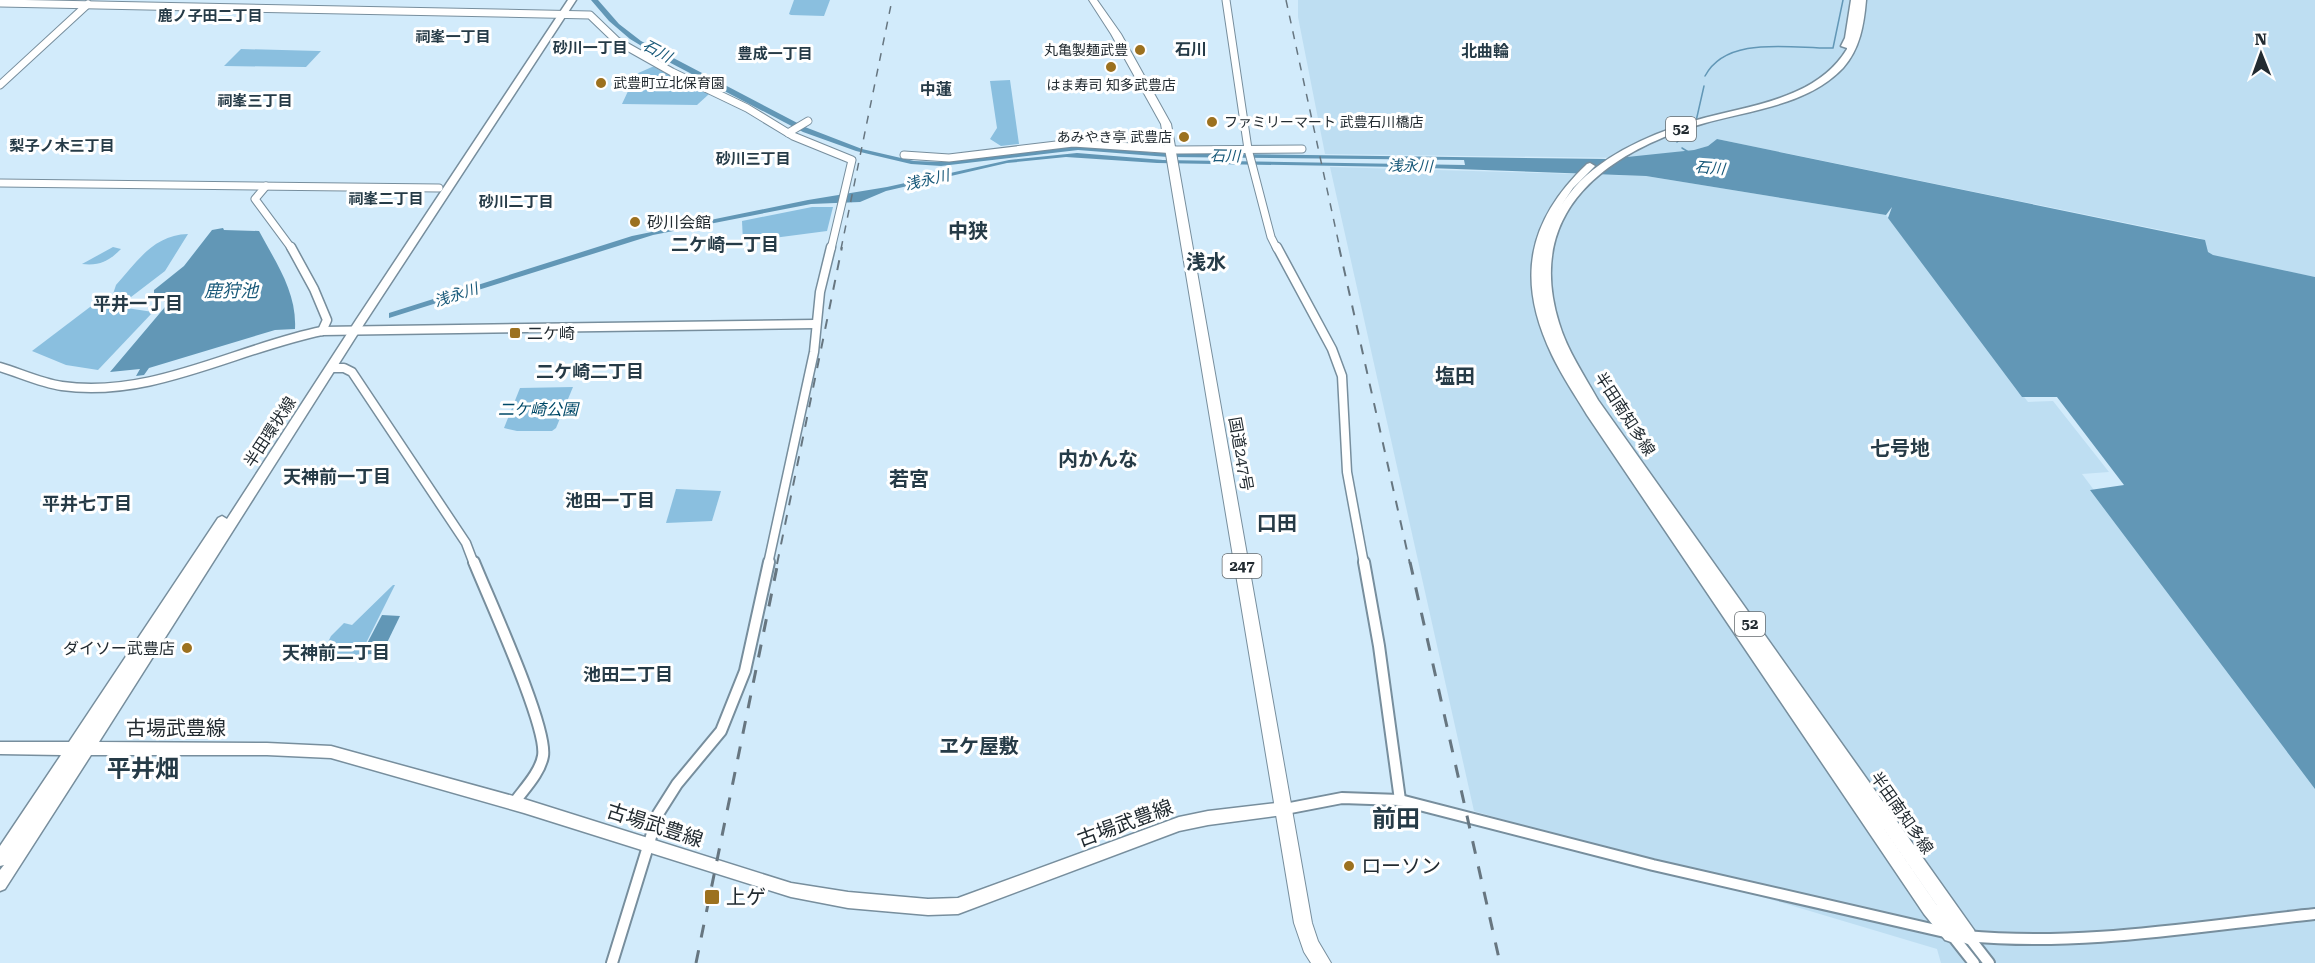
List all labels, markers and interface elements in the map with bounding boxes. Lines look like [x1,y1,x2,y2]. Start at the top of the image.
district label: 鹿ノ子田二丁目 [157,7,263,25]
north arrow [2231,24,2291,84]
district label: 祠峯一丁目 [415,28,491,46]
text: N [2254,30,2267,49]
water label: 石川 [640,36,676,67]
district label: 砂川一丁目 [552,39,628,57]
district label: 石川 [1175,40,1207,59]
place label: 丸亀製麺武豊 [1044,42,1128,58]
district label: 北曲輪 [1461,42,1509,61]
marker: 丸亀製麺武豊 [1133,43,1147,57]
district label: 豊成一丁目 [737,45,813,63]
marker: はま寿司 知多武豊店 [1104,60,1118,74]
place label: 武豊町立北保育園 [613,75,725,91]
marker: 武豊町立北保育園 [594,76,608,90]
place label: はま寿司 知多武豊店 [1046,77,1176,93]
district label: 中蓮 [920,80,952,99]
district label: 祠峯三丁目 [217,92,293,110]
place label: ファミリーマート 武豊石川橋店 [1224,114,1424,130]
marker: ファミリーマート 武豊石川橋店 [1205,115,1219,129]
road number: 52 [1666,117,1696,141]
place label: あみやき亭 武豊店 [1056,129,1172,145]
marker: あみやき亭 武豊店 [1177,130,1191,144]
district label: 梨子ノ木三丁目 [9,137,115,155]
water label: 石川 [1210,147,1242,165]
district label: 砂川三丁目 [715,150,791,168]
water label: 浅永川 [1387,157,1435,175]
water label: 石川 [1694,158,1728,178]
water label: 浅永川 [903,166,953,194]
district label: 祠峯二丁目 [348,190,424,208]
district label: 砂川二丁目 [478,193,554,211]
place label: 砂川会館 [647,213,711,232]
marker: 砂川会館 [628,215,642,229]
district label: 中狭 [948,219,988,243]
district label: 二ケ崎一丁目 [671,234,779,255]
district label: 浅水 [1186,250,1226,274]
water label: 浅永川 [432,279,482,311]
water label: 鹿狩池 [204,280,260,301]
district label: 平井一丁目 [93,293,183,314]
place label: 二ケ崎 [527,324,575,343]
marker: 二ケ崎 [508,326,522,340]
district label: 二ケ崎二丁目 [536,361,644,382]
district label: 塩田 [1435,364,1475,388]
street label: 半田南知多線 [1591,369,1659,459]
street label: 半田環状線 [240,393,300,471]
park label: 二ケ崎公園 [498,400,580,419]
street label: 国道247号 [1225,415,1257,493]
district label: 七号地 [1870,436,1930,460]
district label: 内かんな [1058,447,1138,471]
district label: 天神前一丁目 [283,466,391,487]
district label: 若宮 [889,467,929,491]
district label: 池田一丁目 [565,490,655,511]
district label: 平井七丁目 [42,493,132,514]
district label: 口田 [1257,511,1297,535]
road number: 247 [1222,554,1262,578]
road number: 52 [1735,612,1765,636]
place label: ダイソー武豊店 [63,639,175,658]
marker: ダイソー武豊店 [180,641,194,655]
district label: 天神前二丁目 [282,642,390,663]
district label: 池田二丁目 [583,664,673,685]
street label: 古場武豊線 [126,716,226,740]
district label: ヱケ屋敷 [939,734,1019,758]
district label: 平井畑 [107,755,179,783]
street label: 半田南知多線 [1867,768,1937,858]
street label: 古場武豊線 [1074,795,1176,851]
street label: 古場武豊線 [604,798,706,852]
district label: 前田 [1372,805,1420,833]
place label: ローソン [1361,854,1441,878]
marker: ローソン [1342,859,1356,873]
place label: 上ゲ [726,885,766,909]
marker: 上ゲ [703,888,721,906]

